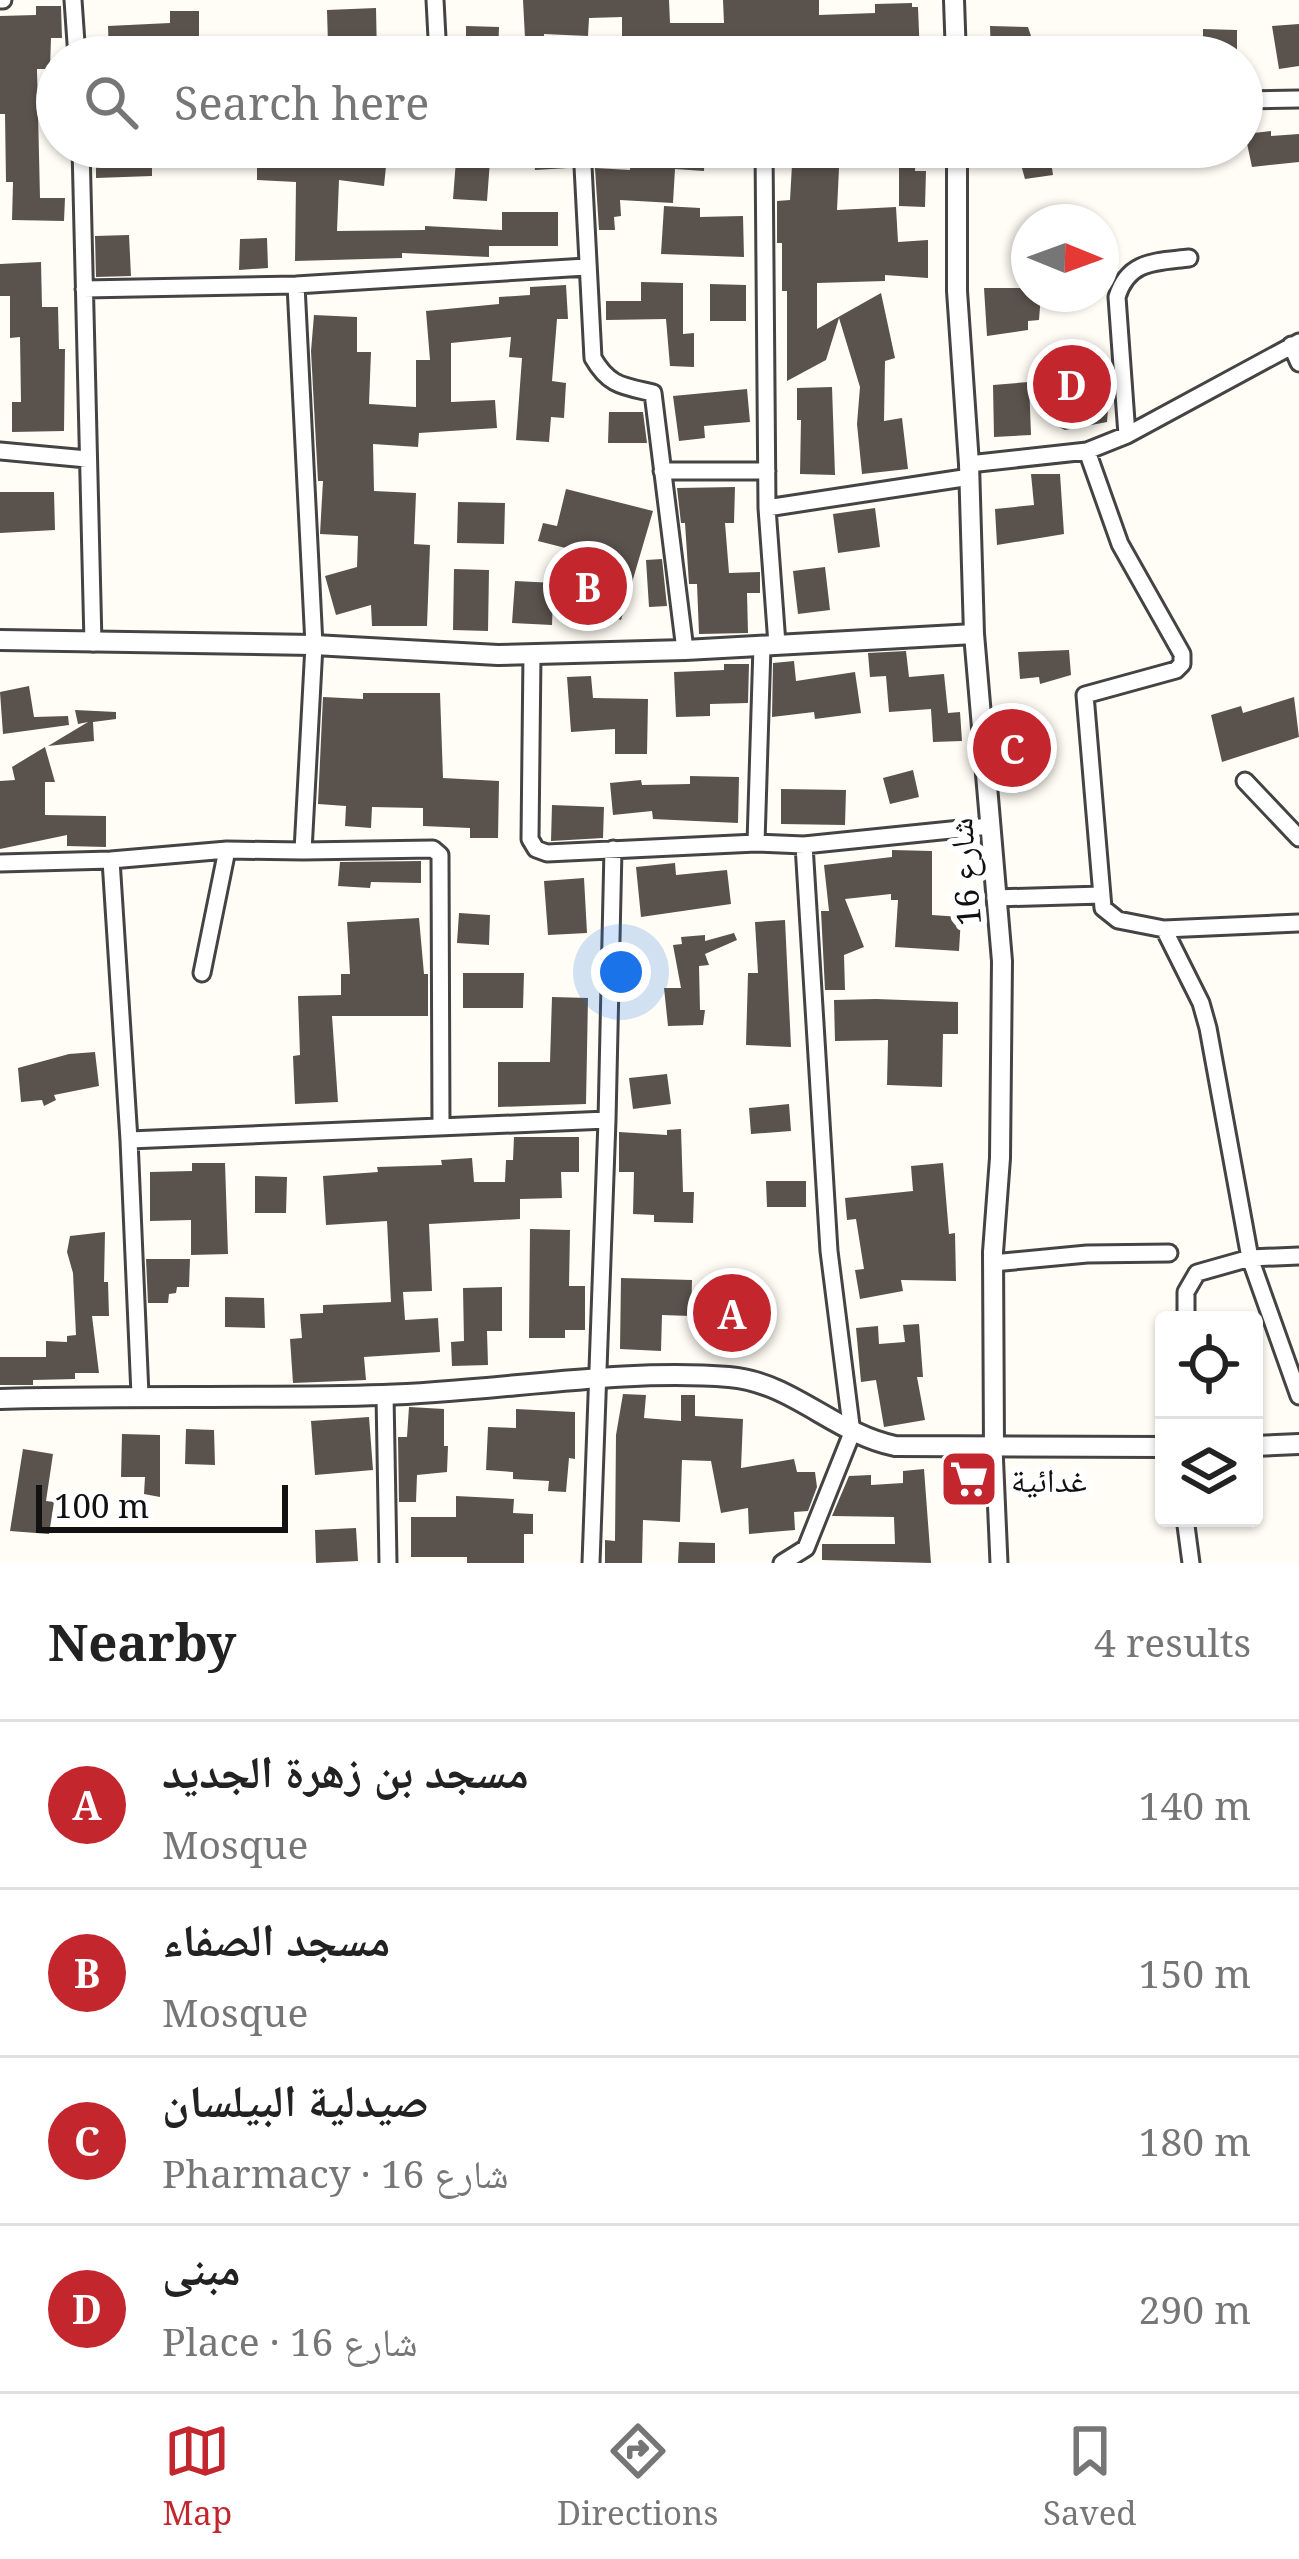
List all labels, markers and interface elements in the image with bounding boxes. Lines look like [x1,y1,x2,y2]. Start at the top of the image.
search box [36,36,1263,168]
icon: search [78,69,144,135]
text: Search here [174,72,429,133]
north arrow [1011,204,1119,312]
pin: D [1033,339,1111,429]
pin: B [549,541,627,631]
pin: C [973,703,1051,793]
street label: شارع 16 [937,816,991,928]
your location [591,942,651,1002]
pin: A [693,1268,771,1358]
map controls [1155,1311,1263,1527]
button: locate [1155,1311,1263,1419]
button: layers [1155,1419,1263,1527]
supermarket icon: غدائية [938,1448,1000,1510]
place label: غدائية [1011,1457,1087,1502]
scale bar [36,1479,288,1532]
text: 100 m [54,1483,149,1528]
text: Nearby [48,1606,236,1676]
text: 4 results [1094,1615,1251,1668]
text: مسجد بن زهرة الجديد [162,1740,529,1801]
text: A [72,1778,102,1831]
text: 140 m [1139,1778,1251,1831]
text: Mosque [162,1817,308,1870]
text: مسجد الصفاء [162,1908,390,1969]
text: B [74,1946,100,1999]
text: 150 m [1139,1946,1251,1999]
text: Mosque [162,1985,308,2038]
text: صيدلية البيلسان [162,2069,429,2130]
text: C [74,2114,100,2167]
text: 180 m [1139,2114,1251,2167]
text: Pharmacy · شارع 16 [162,2146,509,2199]
text: مبنى [162,2237,241,2298]
text: D [72,2282,102,2335]
text: 290 m [1139,2282,1251,2335]
text: Place · شارع 16 [162,2314,418,2367]
tab: Map [162,2418,232,2535]
tab: Directions [557,2418,718,2535]
tab: Saved [1043,2418,1137,2535]

